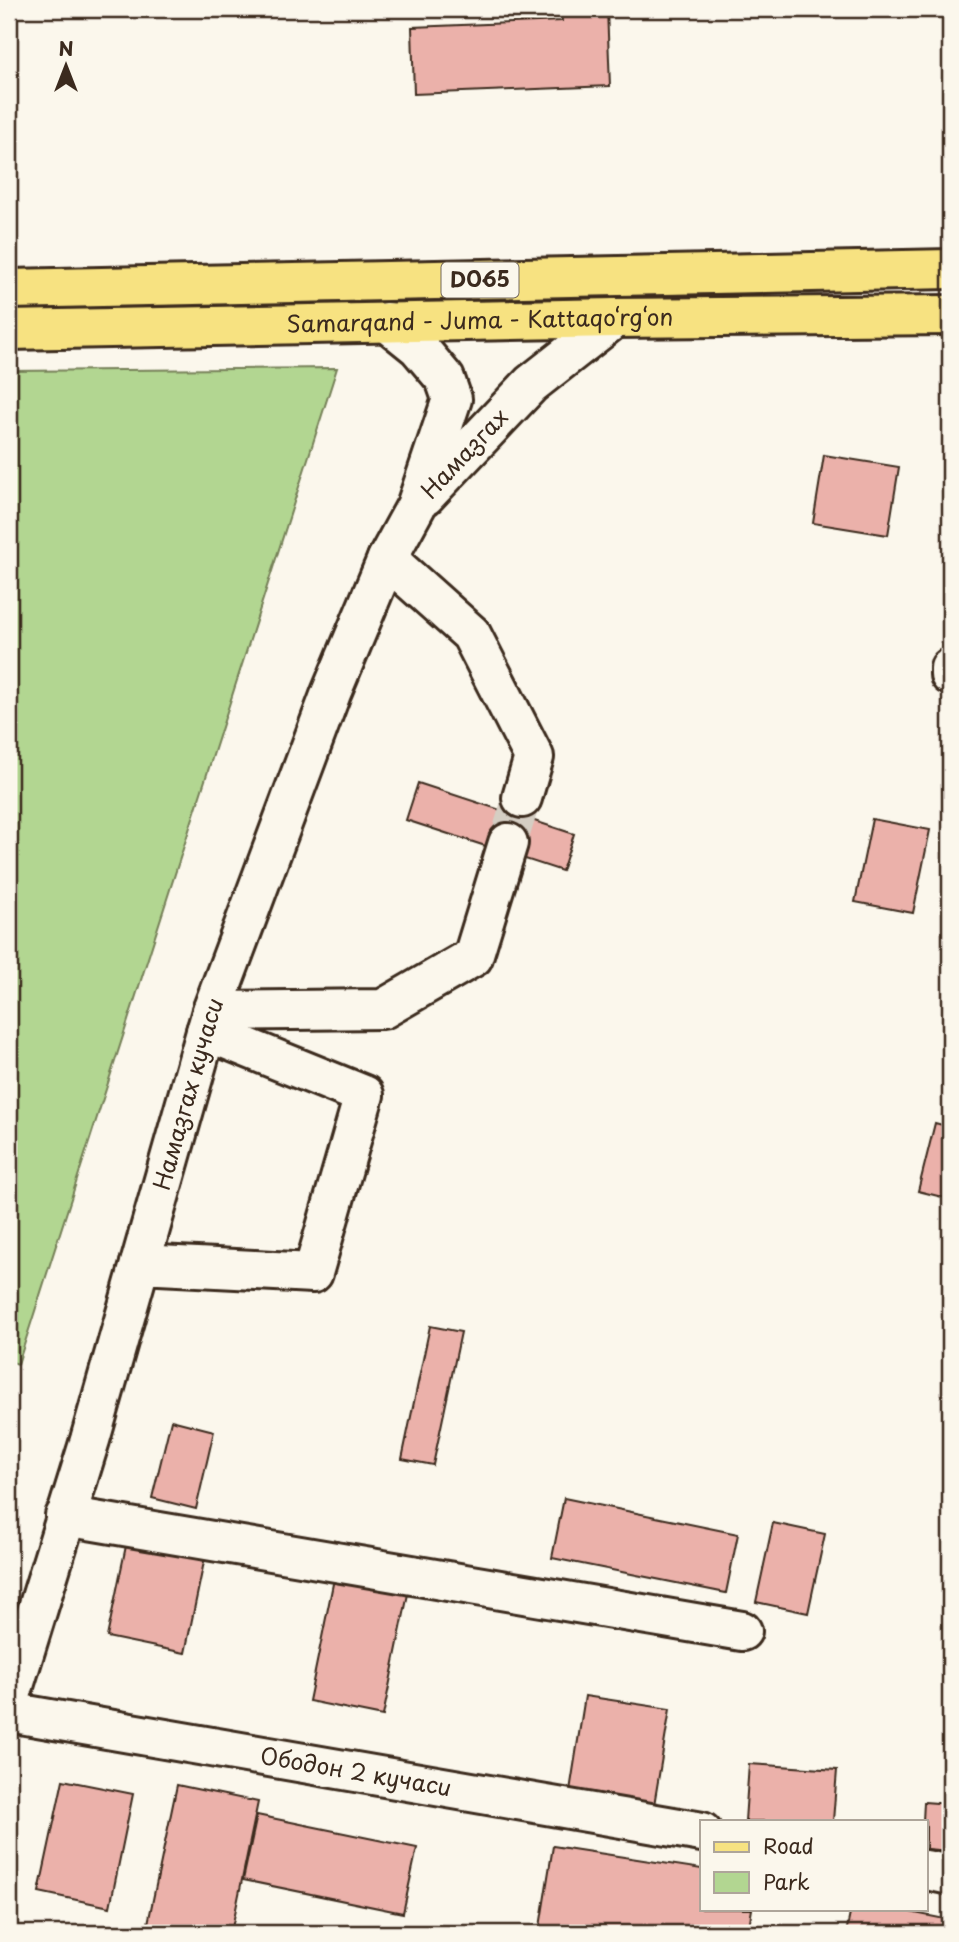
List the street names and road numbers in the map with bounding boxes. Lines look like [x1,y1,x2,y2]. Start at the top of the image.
road number: D065 [442,262,518,298]
street label: Samarqand - Juma - Kattaqo‘rg‘on [286,298,673,340]
street label: Намазгах [412,400,516,506]
street label: Намазгах кучаси [143,992,232,1194]
street label: Ободон 2 кучаси [258,1737,455,1804]

